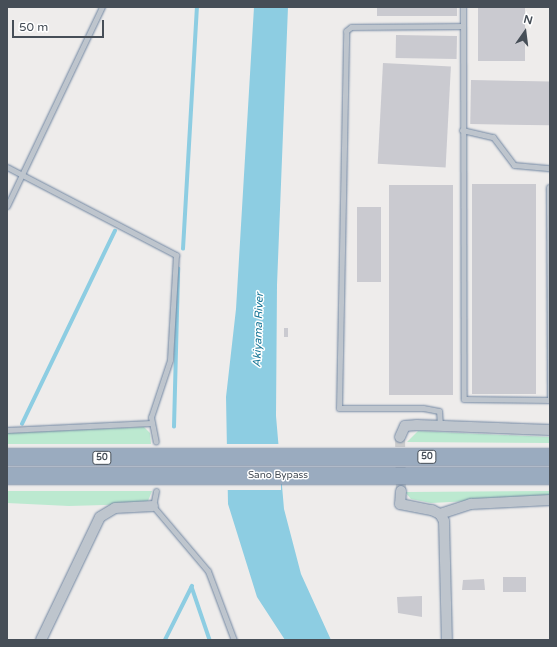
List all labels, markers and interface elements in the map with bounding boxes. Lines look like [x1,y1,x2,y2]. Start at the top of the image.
scale bar [14,12,106,38]
north arrow [505,12,545,52]
text: N [522,12,534,27]
text: 50 m [19,20,48,34]
water label: Akiyama River [251,292,267,368]
road number: 50 [417,450,437,464]
road number: 50 [92,451,112,465]
street label: Sano Bypass [248,470,308,482]

